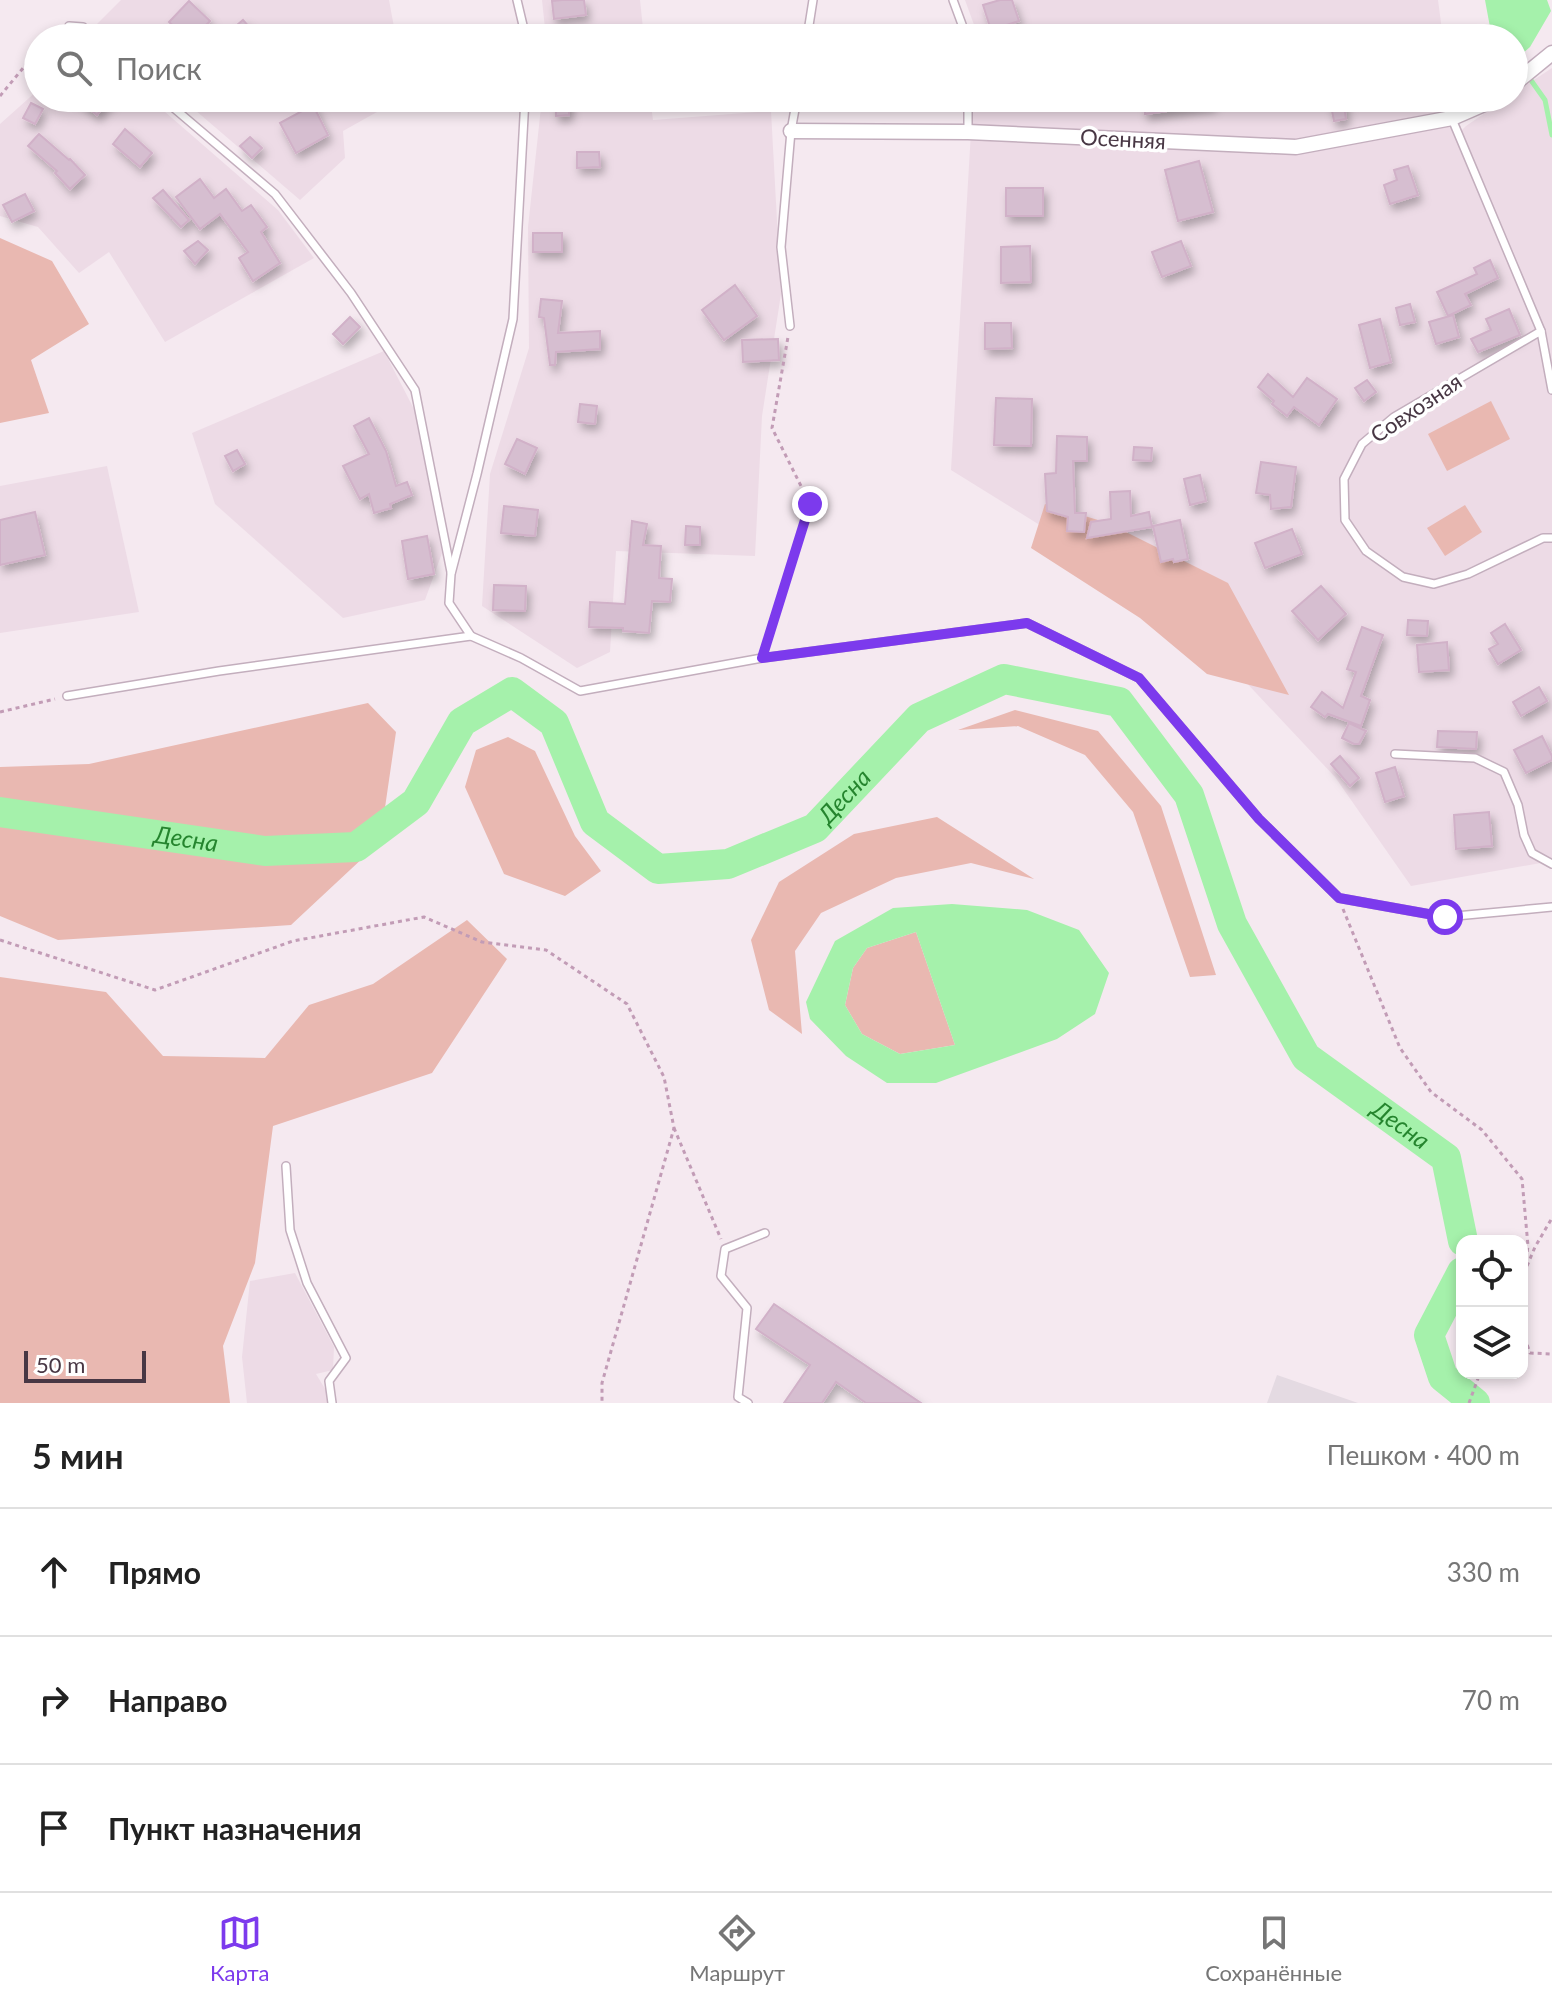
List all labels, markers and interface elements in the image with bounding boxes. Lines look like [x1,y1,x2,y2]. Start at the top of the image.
search box [24,24,1528,112]
icon: search [52,46,96,90]
text: Поиск [116,50,202,86]
street label: Осенняя [1079,123,1167,154]
street label: Совхозная [1365,367,1467,448]
route end [792,486,828,522]
water label: Десна [810,762,876,830]
water label: Десна [150,819,220,857]
route start [1427,899,1463,935]
water label: Десна [1365,1092,1436,1154]
map controls [1456,1235,1528,1379]
button: locate [1456,1235,1528,1307]
button: layers [1456,1307,1528,1379]
scale bar [24,1347,146,1383]
text: 50 m [36,1351,85,1378]
text: 5 мин [32,1435,124,1476]
text: Пешком · 400 m [1327,1439,1520,1471]
icon: ahead [32,1550,76,1594]
text: Прямо [108,1554,201,1590]
text: 330 m [1447,1556,1520,1588]
icon: right [32,1678,76,1722]
text: Направо [108,1682,228,1718]
text: 70 m [1462,1684,1520,1716]
icon: arrive [32,1806,76,1850]
text: Пункт назначения [108,1810,362,1846]
tab: Карта [210,1911,269,1986]
tab: Маршрут [689,1911,785,1986]
tab: Сохранённые [1205,1911,1342,1986]

